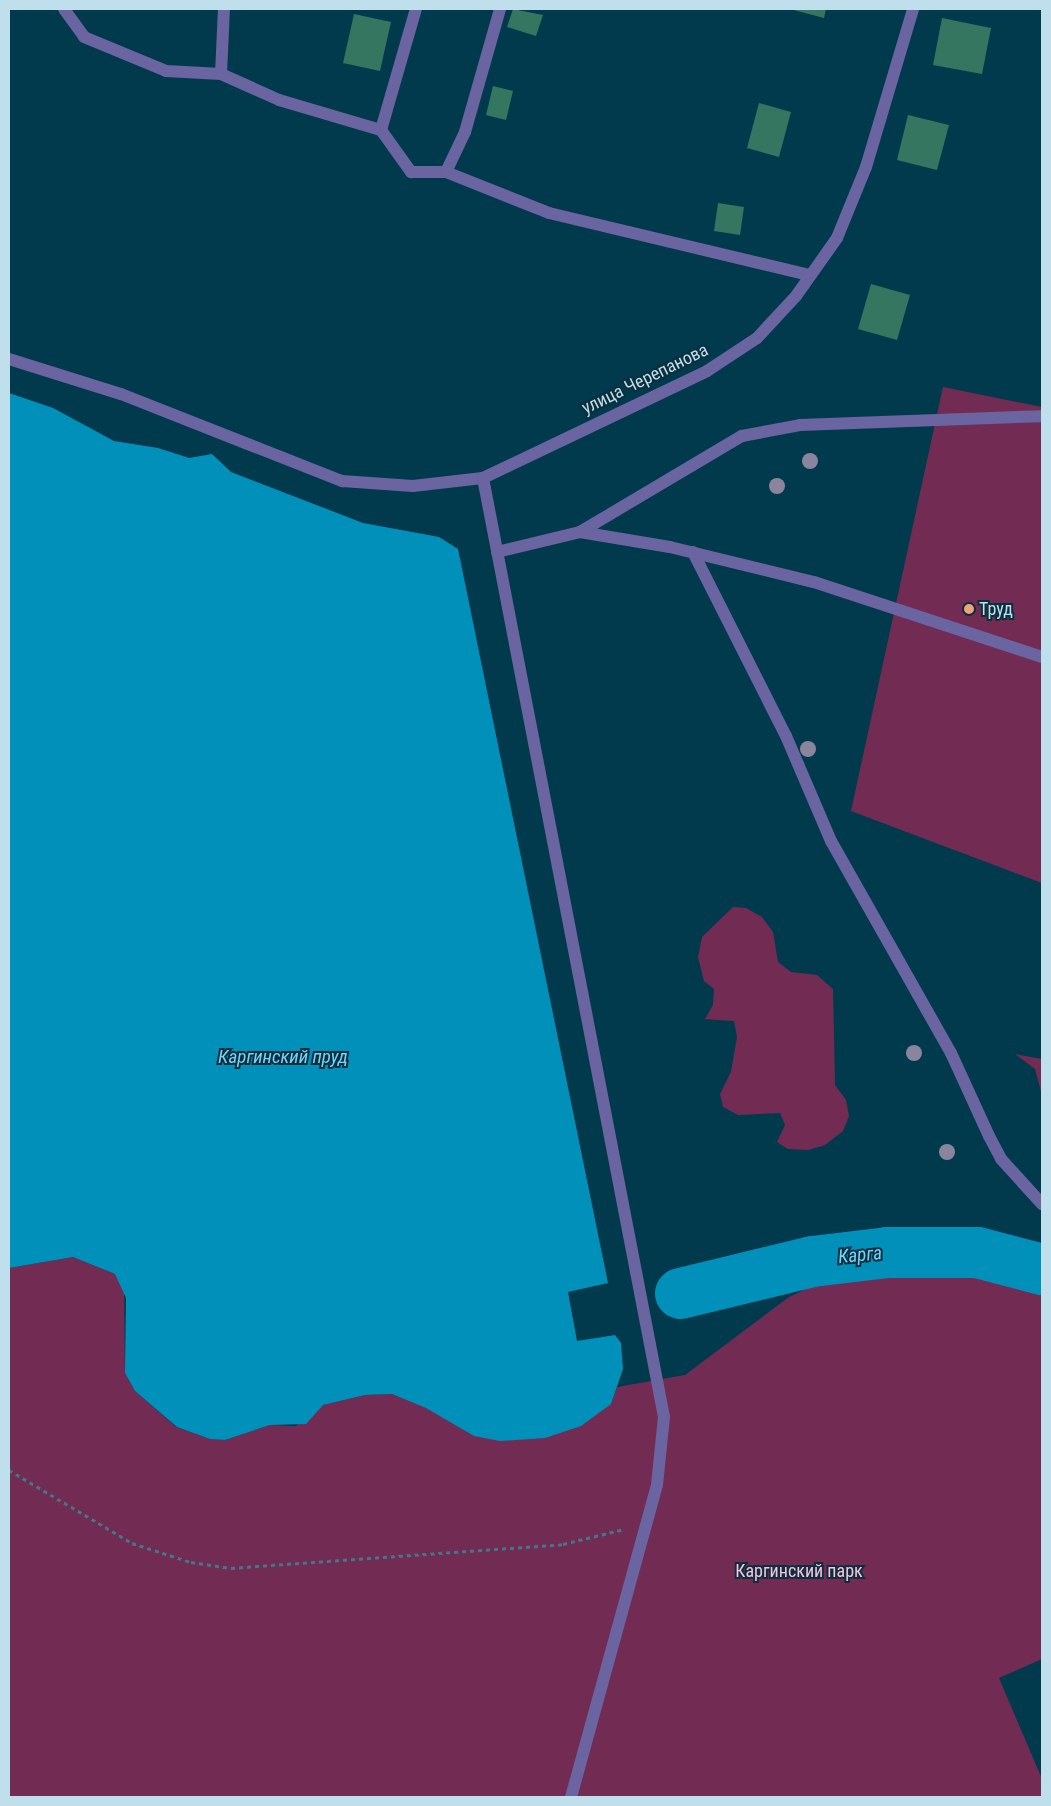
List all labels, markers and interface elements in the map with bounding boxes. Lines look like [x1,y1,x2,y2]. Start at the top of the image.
street label: улица Черепанова [578,339,712,419]
place label: Труд [979,598,1013,620]
marker: Труд [963,603,975,615]
water label: Каргинский пруд [218,1046,348,1068]
water label: Карга [837,1241,883,1269]
park label: Каргинский парк [735,1560,863,1582]

